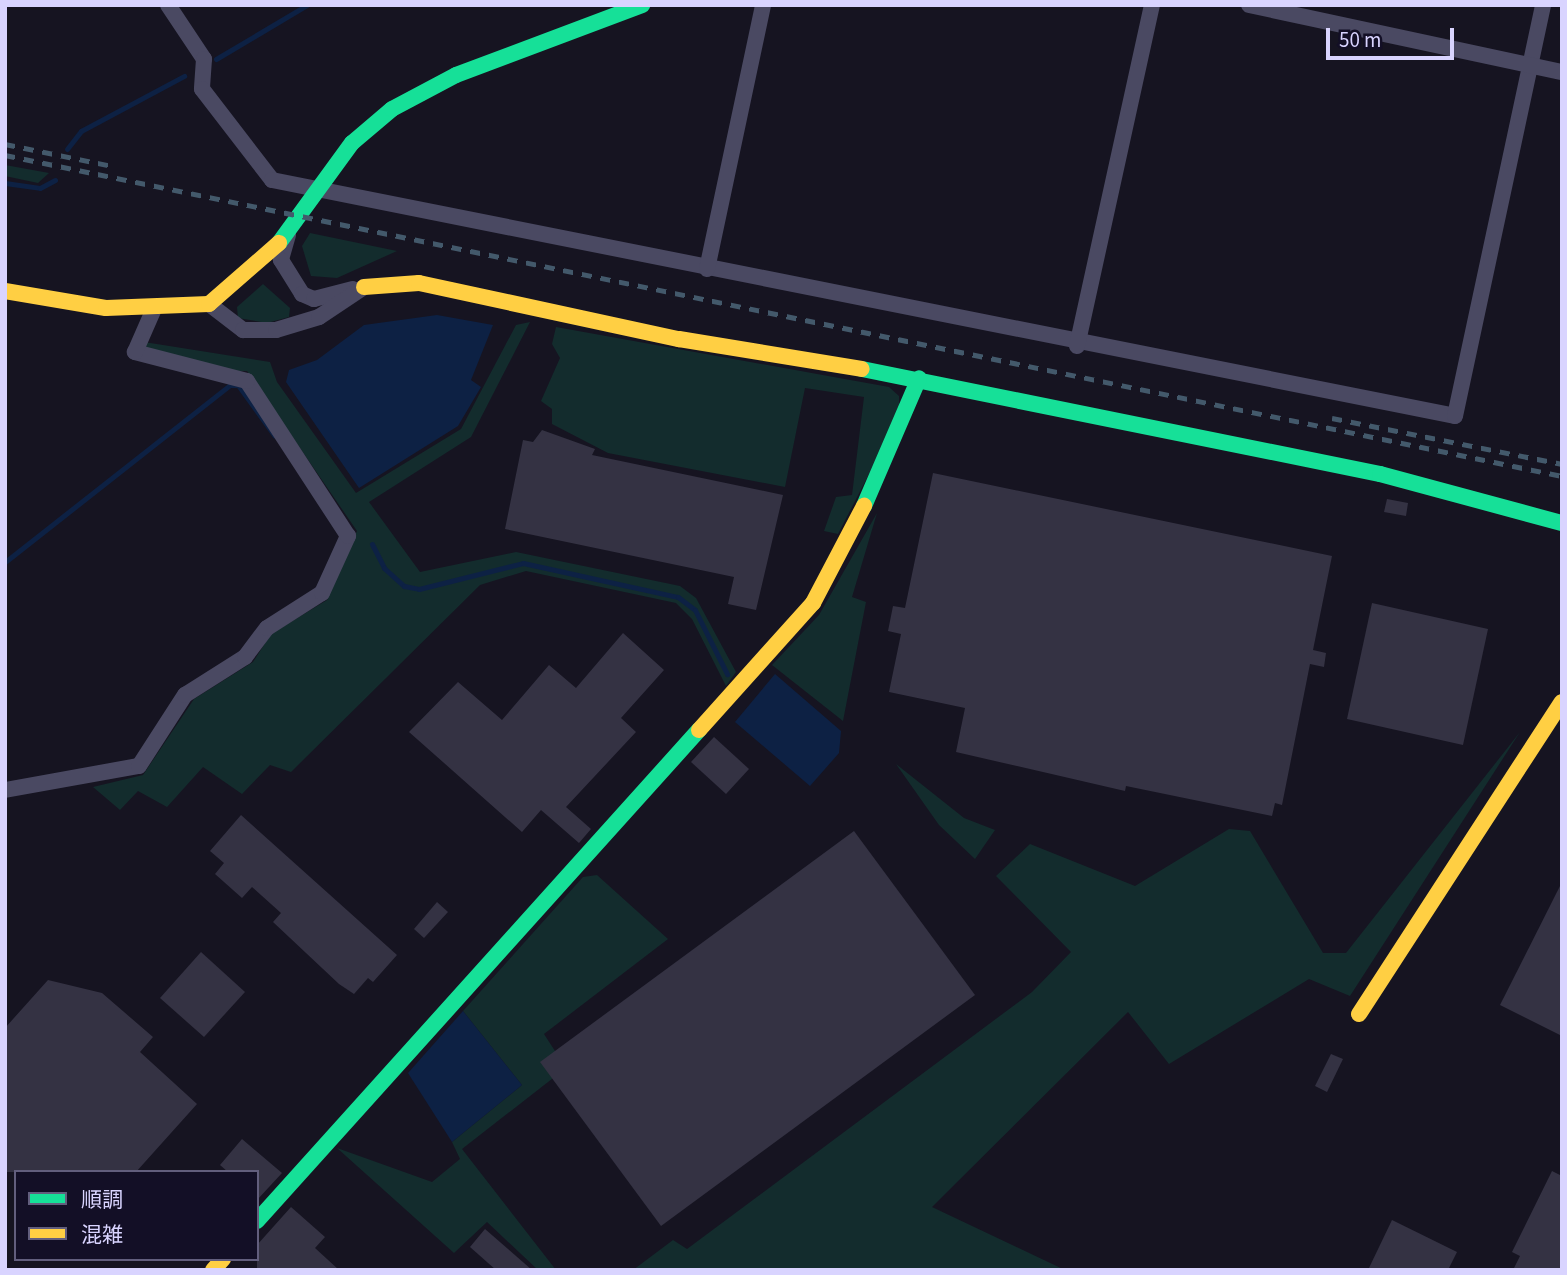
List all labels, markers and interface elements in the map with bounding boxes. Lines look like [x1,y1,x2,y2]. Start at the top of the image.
scale bar [1329,14,1457,58]
text: 50 m [1339,25,1381,55]
legend [14,1170,259,1261]
text: 順調 [81,1185,123,1215]
text: 混雑 [81,1220,123,1250]

